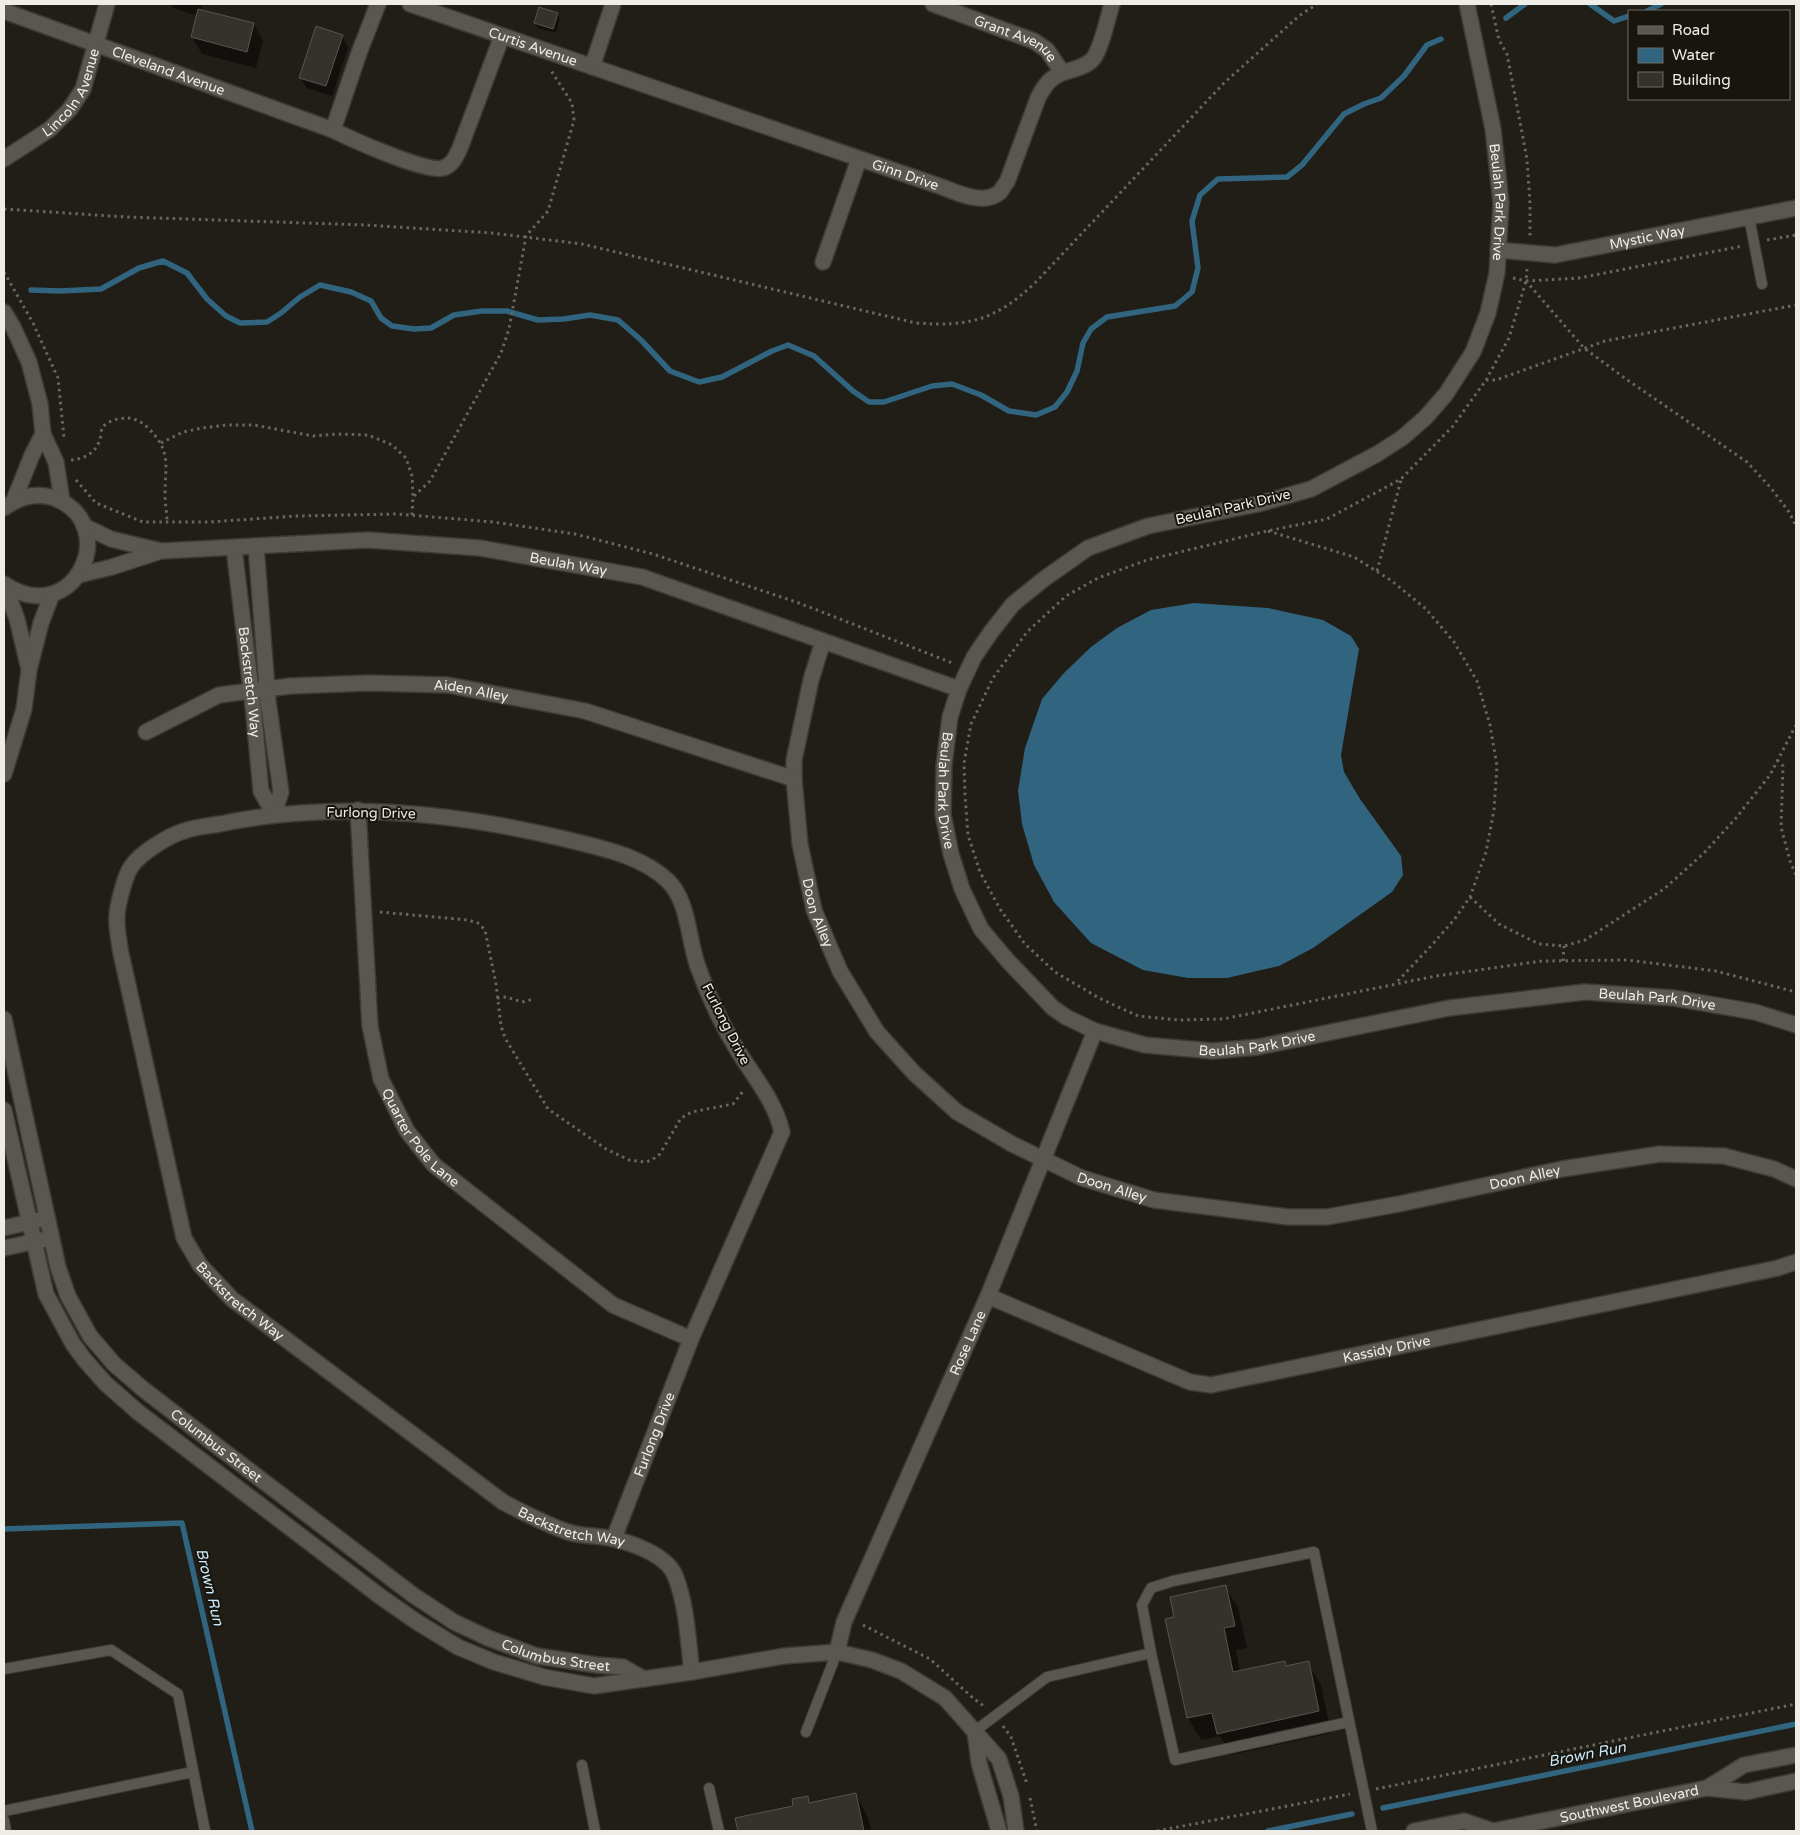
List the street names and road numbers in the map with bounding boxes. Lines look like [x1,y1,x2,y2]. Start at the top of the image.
street label: Grant Avenue [972,11,1061,65]
street label: Curtis Avenue [486,23,580,69]
street label: Cleveland Avenue [110,42,227,99]
street label: Lincoln Avenue [39,46,103,140]
street label: Beulah Park Drive [1486,142,1510,261]
street label: Ginn Drive [870,155,941,194]
street label: Mystic Way [1608,221,1687,253]
street label: Beulah Park Drive [1174,485,1292,529]
street label: Beulah Way [528,549,609,579]
street label: Backstretch Way [235,626,264,739]
street label: Aiden Alley [434,676,510,705]
street label: Beulah Park Drive [934,731,958,850]
street label: Furlong Drive [326,804,416,822]
street label: Doon Alley [799,876,838,950]
street label: Furlong Drive [698,980,754,1068]
street label: Beulah Park Drive [1598,984,1717,1014]
street label: Beulah Park Drive [1198,1027,1317,1060]
street label: Quarter Pole Lane [378,1085,463,1190]
street label: Doon Alley [1488,1161,1562,1193]
street label: Doon Alley [1075,1168,1149,1206]
street label: Backstretch Way [193,1258,288,1344]
street label: Rose Lane [946,1308,989,1378]
street label: Kassidy Drive [1341,1331,1432,1366]
street label: Furlong Drive [630,1390,678,1479]
street label: Columbus Street [167,1405,266,1486]
street label: Backstretch Way [515,1503,628,1550]
street label: Columbus Street [499,1635,611,1675]
street label: Southwest Boulevard [1558,1781,1700,1826]

